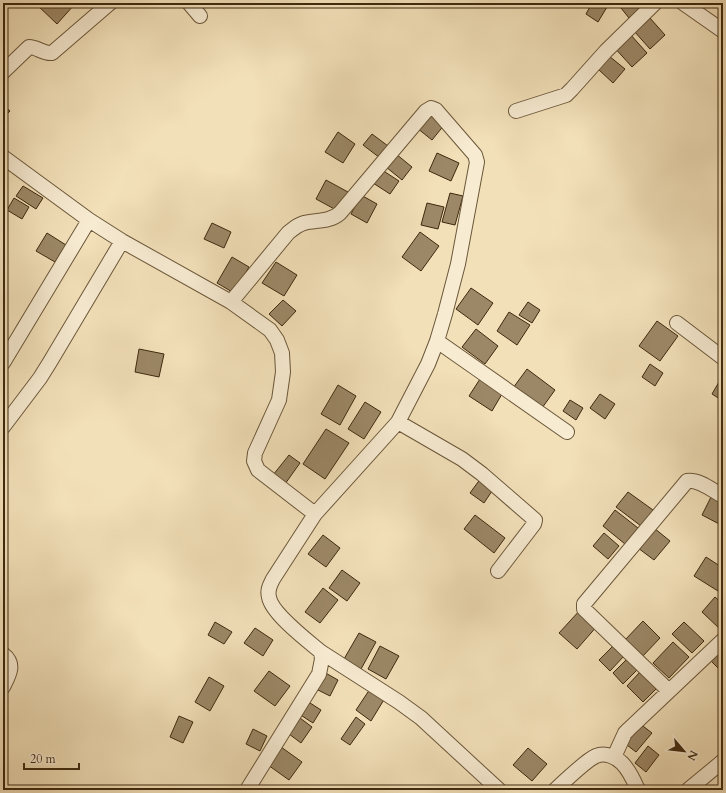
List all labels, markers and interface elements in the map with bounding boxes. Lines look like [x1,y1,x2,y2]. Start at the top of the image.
north arrow [664,731,704,771]
scale bar [24,745,79,771]
text: N [683,748,701,764]
text: 20 m [30,751,57,767]

